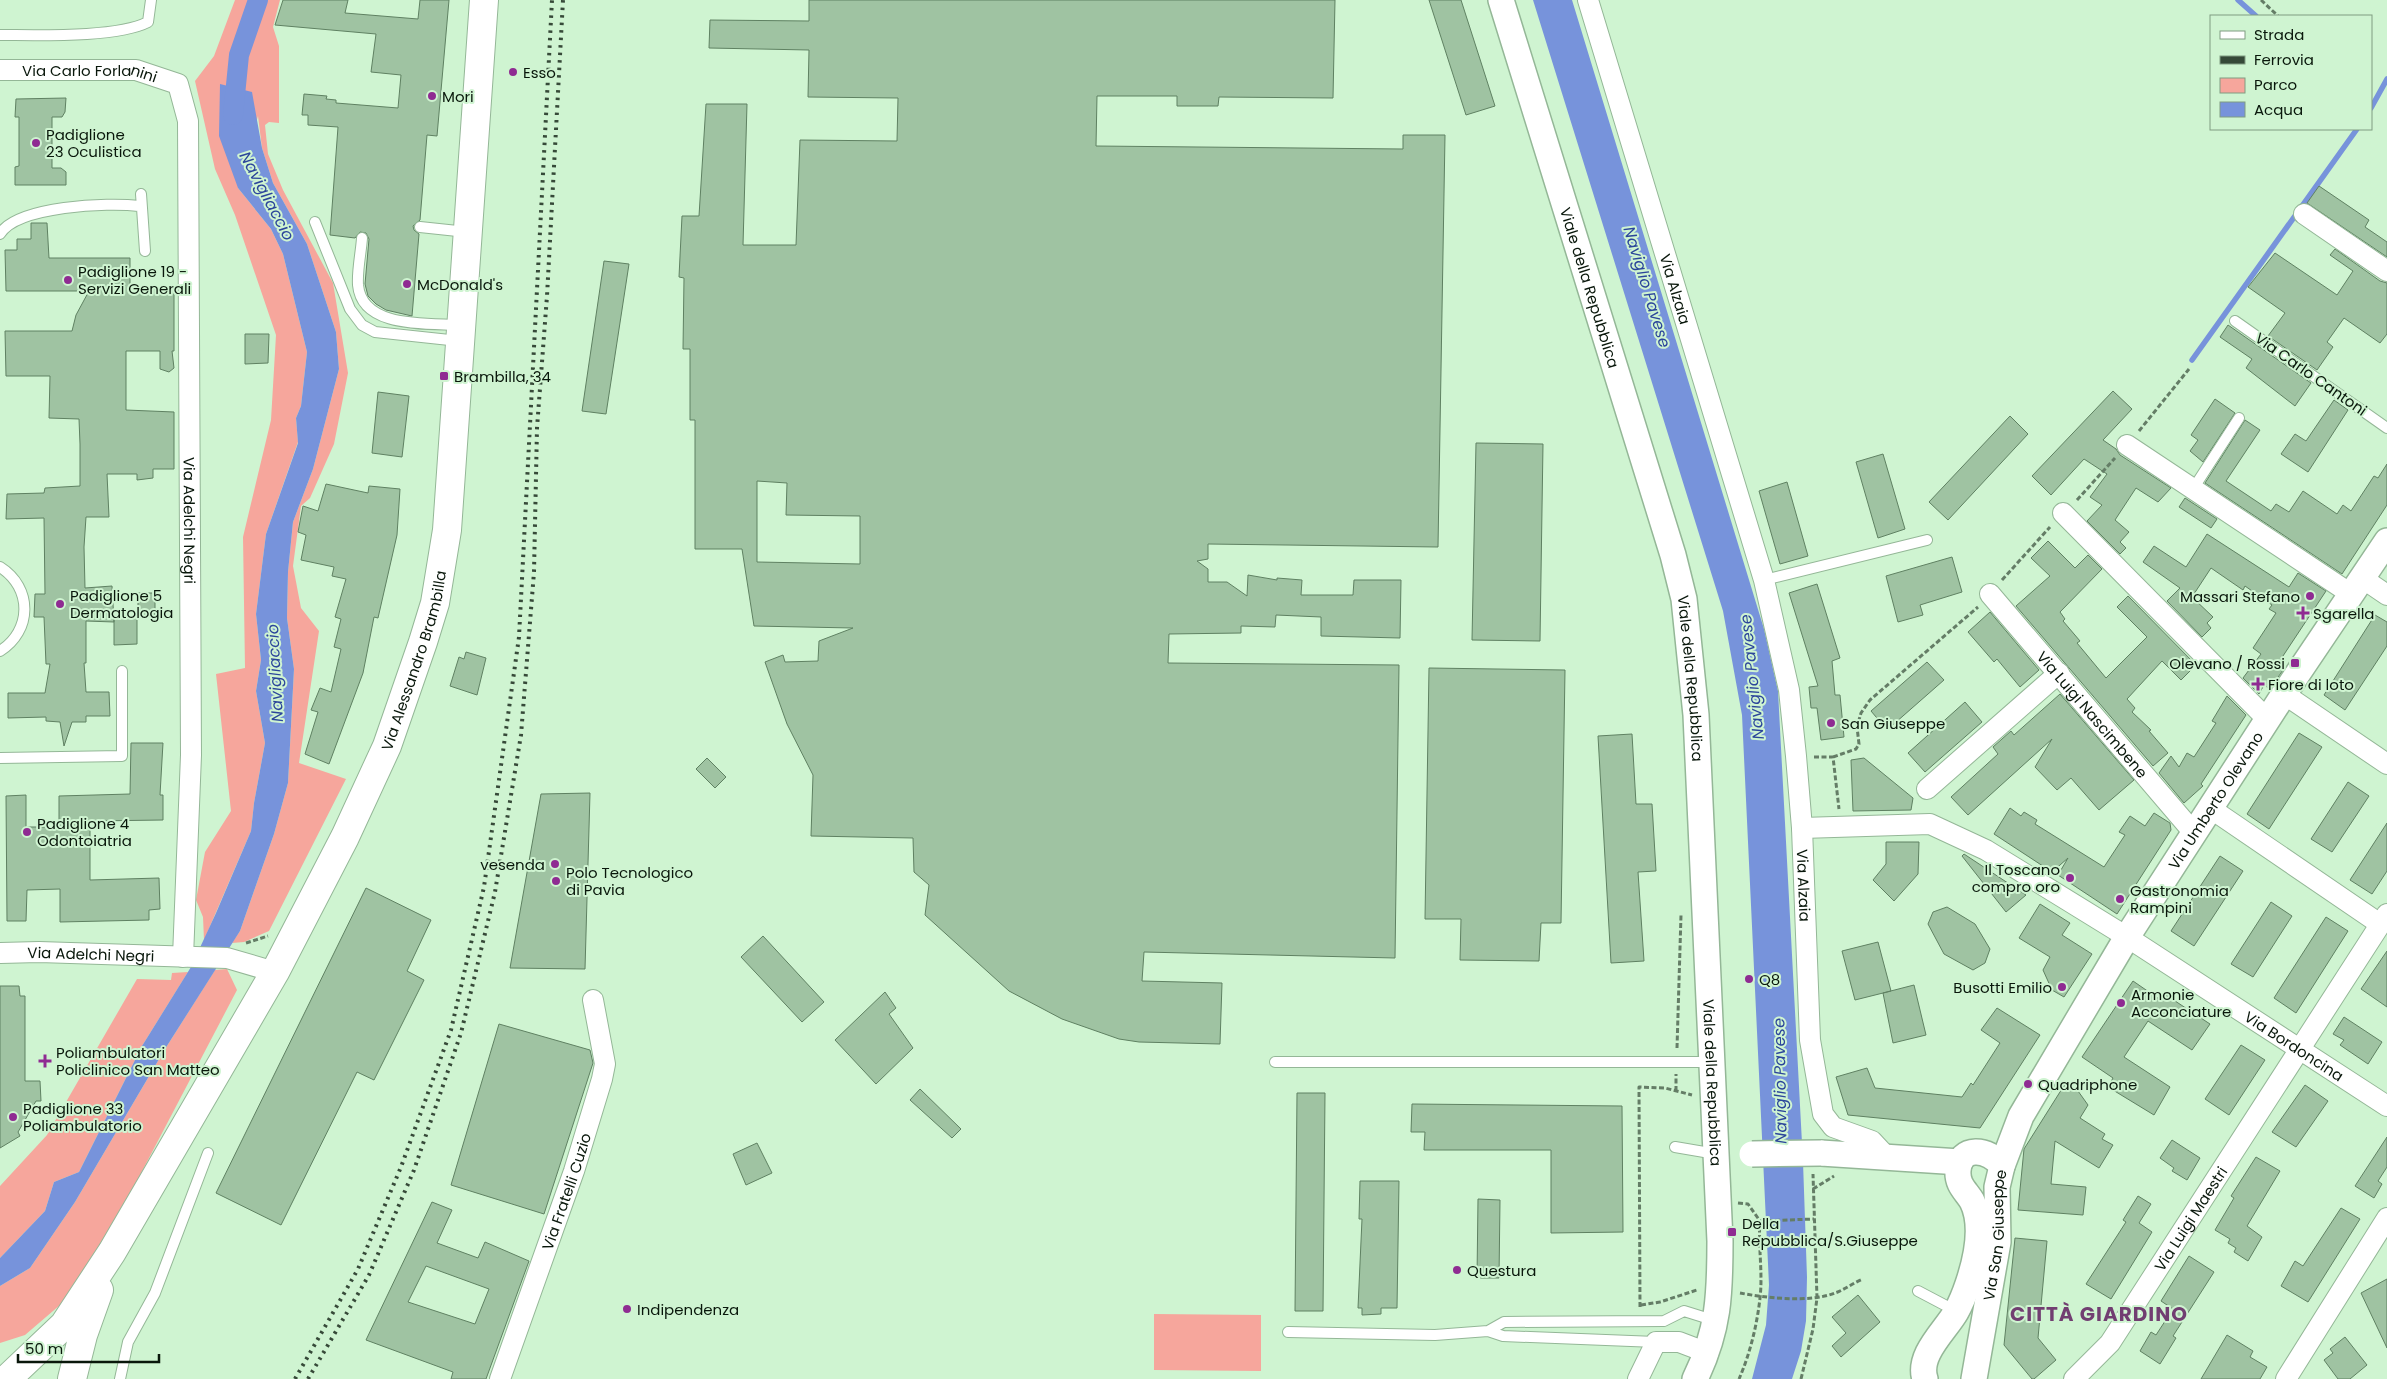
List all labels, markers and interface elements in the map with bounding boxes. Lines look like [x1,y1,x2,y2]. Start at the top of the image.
legend [2210,15,2372,130]
text: Strada [2254,24,2304,45]
text: Ferrovia [2254,49,2314,70]
street label: Via Carlo Forlanini [22,59,160,87]
place label: Esso [523,62,556,83]
marker: Esso [507,66,519,78]
text: Parco [2254,74,2297,95]
place label: Mori [442,86,474,107]
marker: Mori [426,90,438,102]
text: Acqua [2254,99,2303,120]
place label: Padiglione 23 Oculistica [46,124,142,162]
marker: Padiglione 23 Oculistica [30,137,42,149]
water label: Navigliaccio [234,147,300,245]
street label: Viale della Repubblica [1555,205,1625,370]
water label: Naviglio Pavese [1618,223,1676,351]
street label: Via Alzaia [1655,251,1696,327]
place label: Padiglione 19 - Servizi Generali [78,261,191,299]
marker: Padiglione 19 - Servizi Generali [62,274,74,286]
place label: McDonald's [417,274,503,295]
marker: McDonald's [401,278,413,290]
street label: Via Carlo Cantoni [2251,327,2371,421]
place label: Brambilla, 34 [454,366,551,387]
marker: Brambilla, 34 [438,370,450,382]
street label: Via Adelchi Negri [179,457,201,584]
street label: Via Alessandro Brambilla [376,569,451,753]
place label: Padiglione 5 Dermatologia [70,585,173,623]
place label: Massari Stefano [2180,586,2300,607]
marker: Massari Stefano [2304,590,2316,602]
street label: Viale della Repubblica [1673,594,1709,762]
marker: Padiglione 5 Dermatologia [54,598,66,610]
place label: Sgarella [2313,603,2375,624]
marker: Sgarella [2297,607,2309,619]
water label: Naviglio Pavese [1734,613,1770,741]
water label: Navigliaccio [261,623,289,723]
street label: Via Luigi Nascimbene [2032,646,2153,782]
place label: Olevano / Rossi [2169,653,2285,674]
marker: Olevano / Rossi [2289,657,2301,669]
place label: Fiore di loto [2268,674,2354,695]
marker: Fiore di loto [2252,678,2264,690]
place label: San Giuseppe [1841,713,1945,734]
marker: San Giuseppe [1825,717,1837,729]
street label: Via Umberto Olevano [2163,727,2268,873]
place label: Padiglione 4 Odontoiatria [37,813,132,851]
marker: Padiglione 4 Odontoiatria [21,826,33,838]
street label: Via Alzaia [1792,849,1816,922]
place label: vesenda [480,854,545,875]
marker: vesenda [549,858,561,870]
place label: Il Toscano compro oro [1972,859,2060,897]
place label: Polo Tecnologico di Pavia [566,862,693,900]
marker: Il Toscano compro oro [2064,872,2076,884]
marker: Polo Tecnologico di Pavia [550,875,562,887]
place label: Gastronomia Rampini [2130,880,2229,918]
marker: Gastronomia Rampini [2114,893,2126,905]
street label: Via Adelchi Negri [27,941,155,966]
place label: Q8 [1759,969,1780,990]
marker: Q8 [1743,973,1755,985]
place label: Busotti Emilio [1953,977,2052,998]
marker: Busotti Emilio [2056,981,2068,993]
place label: Armonie Acconciature [2131,984,2231,1022]
marker: Armonie Acconciature [2115,997,2127,1009]
street label: Viale della Repubblica [1698,999,1727,1167]
street label: Via Bordoncina [2241,1006,2348,1086]
water label: Naviglio Pavese [1767,1018,1793,1144]
place label: Poliambulatori Policlinico San Matteo [56,1042,220,1080]
marker: Poliambulatori Policlinico San Matteo [38,1054,52,1068]
place label: Quadriphone [2038,1074,2137,1095]
marker: Quadriphone [2022,1078,2034,1090]
place label: Padiglione 33 Poliambulatorio [23,1098,142,1136]
marker: Padiglione 33 Poliambulatorio [7,1111,19,1123]
street label: Via Fratelli Cuzio [536,1130,596,1253]
street label: Via Luigi Maestri [2149,1162,2232,1275]
street label: Via San Giuseppe [1977,1167,2011,1302]
place label: Della Repubblica/S.Giuseppe [1742,1213,1918,1251]
marker: Della Repubblica/S.Giuseppe [1726,1226,1738,1238]
place label: Questura [1467,1260,1536,1281]
marker: Questura [1451,1264,1463,1276]
place label: Indipendenza [637,1299,739,1320]
district label: CITTÀ GIARDINO [2010,1300,2188,1328]
marker: Indipendenza [621,1303,633,1315]
scale bar [18,1332,159,1364]
text: 50 m [25,1338,63,1359]

